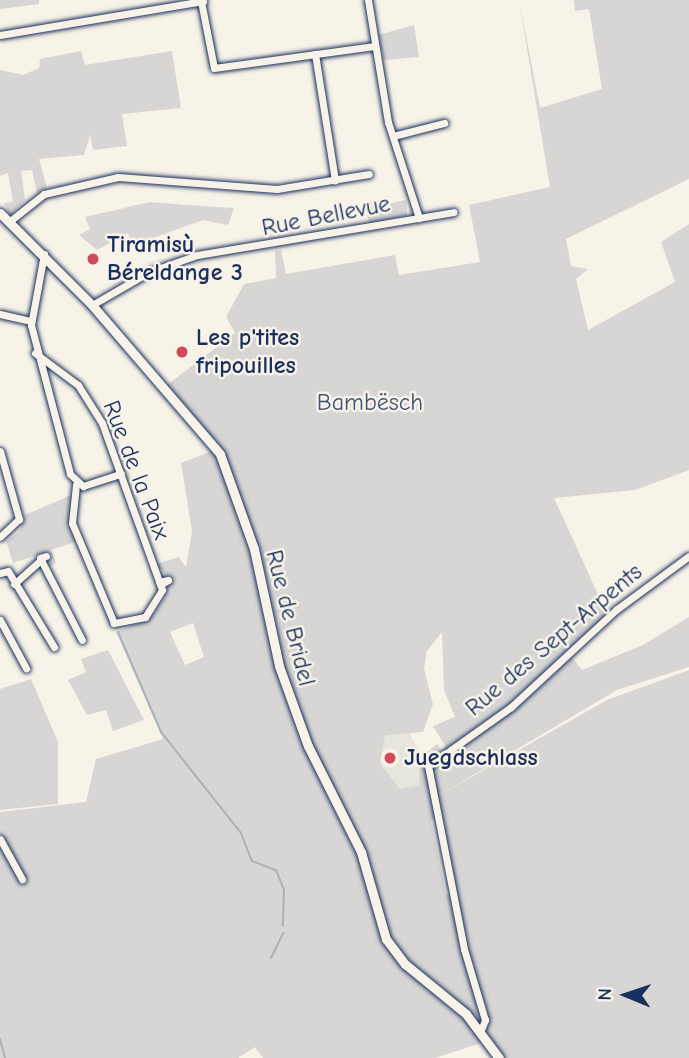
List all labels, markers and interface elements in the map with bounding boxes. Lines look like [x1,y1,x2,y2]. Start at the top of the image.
street label: Rue Bellevue [259,189,393,243]
place label: Tiramisù Béreldange 3 [107,231,243,287]
marker: Tiramisù Béreldange 3 [85,251,101,267]
place label: Les p'tites fripouilles [196,324,299,380]
marker: Les p'tites fripouilles [174,344,190,360]
park label: Bambësch [317,389,423,417]
street label: Rue de la Paix [96,396,176,544]
street label: Rue de Bridel [259,547,321,689]
street label: Rue des Sept-Arpents [460,558,648,722]
place label: Juegdschlass [404,744,538,772]
marker: Juegdschlass [382,750,398,766]
north arrow [591,960,661,1030]
text: N [594,988,616,1001]

